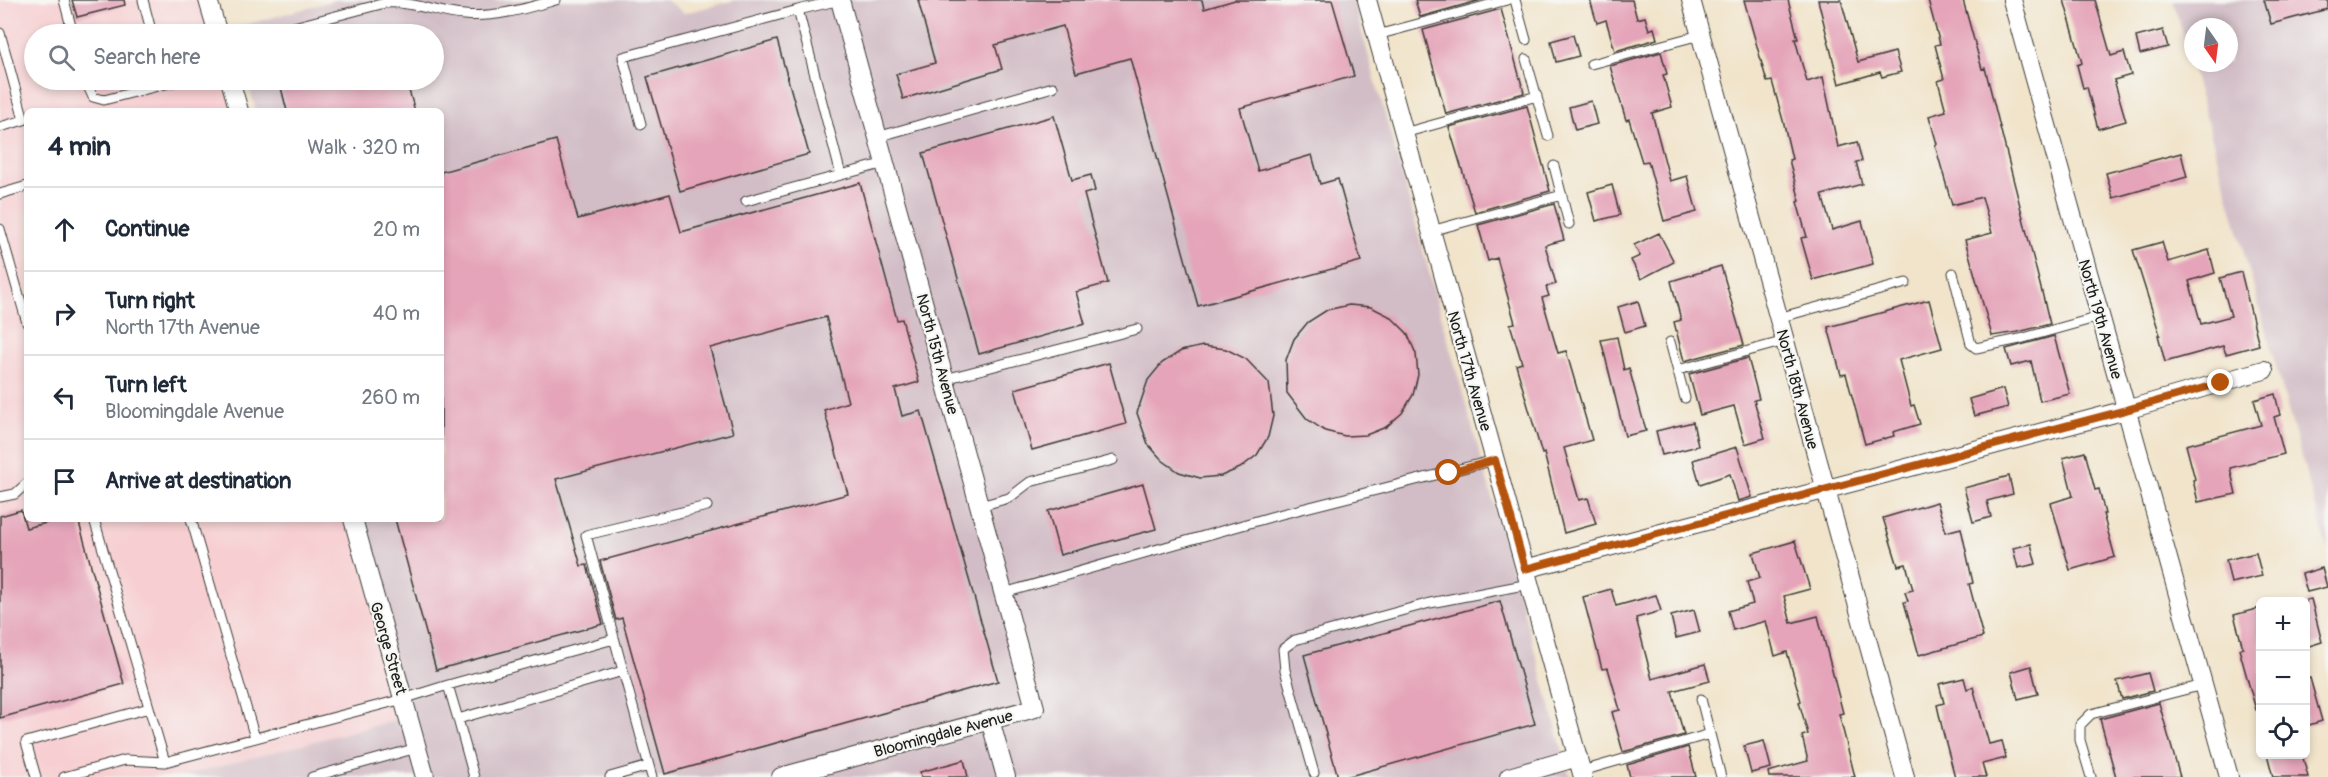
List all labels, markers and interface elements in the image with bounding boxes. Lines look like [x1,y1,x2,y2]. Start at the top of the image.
north arrow [2184,18,2238,72]
search box [24,24,444,90]
icon: search [45,41,78,74]
text: Search here [93,43,200,71]
text: 4 min [48,131,111,163]
text: Walk · 320 m [307,135,420,160]
icon: ahead [48,213,81,246]
text: Continue [105,215,189,243]
text: 20 m [373,217,420,242]
street label: North 19th Avenue [2073,257,2127,382]
text: Turn right [105,287,195,315]
street label: North 15th Avenue [911,292,963,417]
icon: right [48,297,81,330]
text: 40 m [373,301,420,326]
street label: North 17th Avenue [1442,309,1496,434]
text: North 17th Avenue [105,315,260,340]
street label: North 18th Avenue [1771,327,1823,452]
route end [2207,369,2233,395]
text: Turn left [105,371,187,399]
icon: left [48,381,81,414]
text: 260 m [361,385,420,410]
text: Bloomingdale Avenue [105,399,284,424]
route start [1435,459,1461,485]
icon: arrive [48,465,81,498]
text: Arrive at destination [105,467,291,495]
map controls [2256,597,2310,759]
button: + [2256,597,2310,651]
street label: George Street [365,600,411,698]
button: − [2256,651,2310,705]
button: locate [2256,705,2310,759]
street label: Bloomingdale Avenue [872,706,1015,762]

